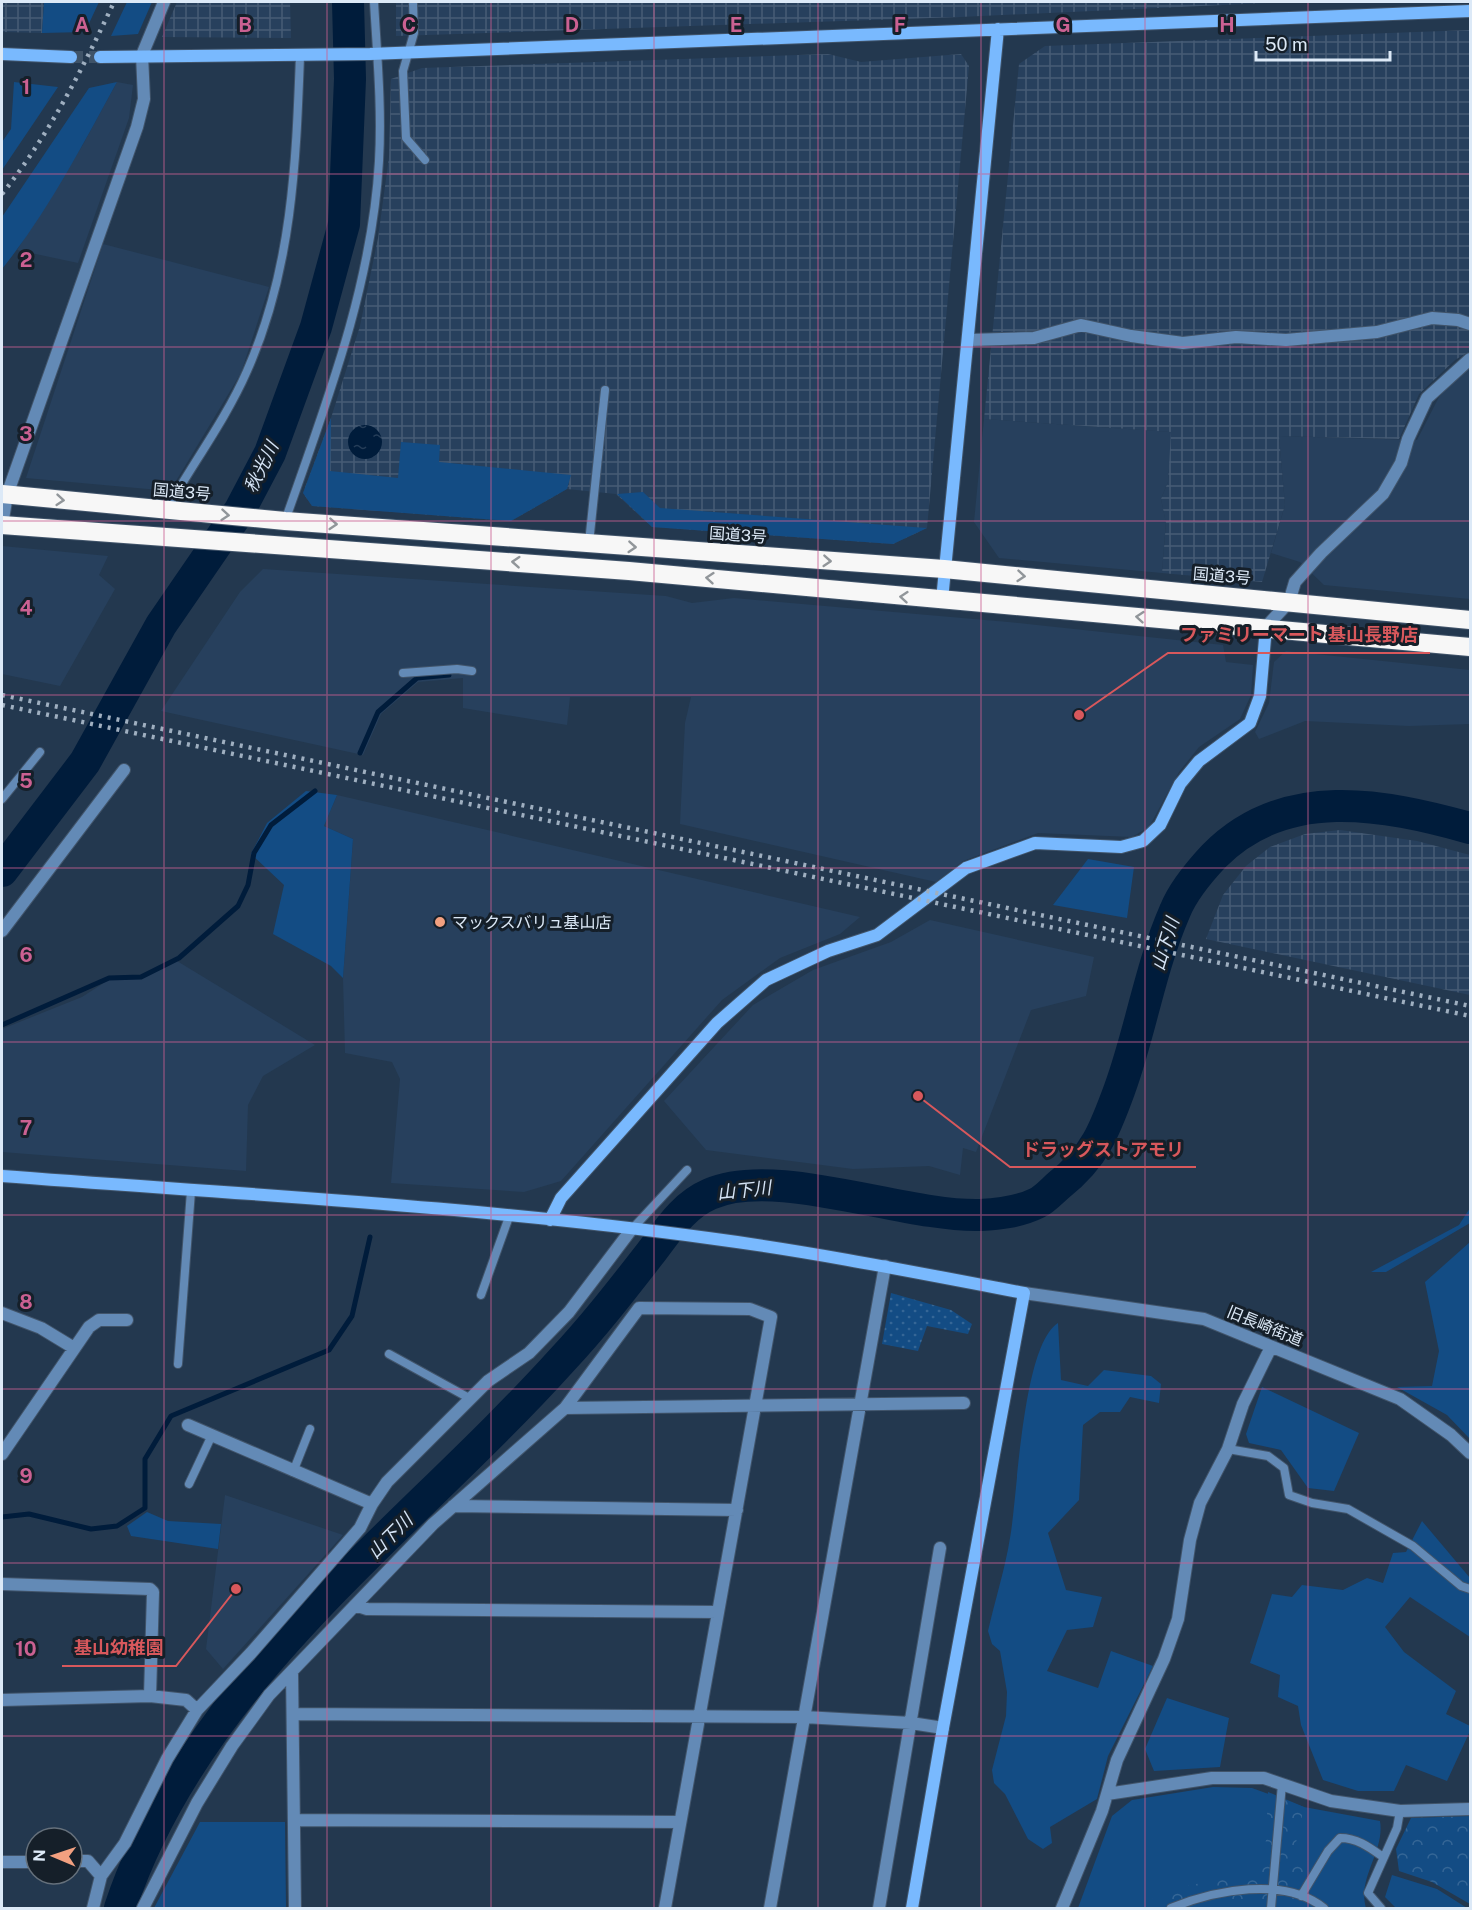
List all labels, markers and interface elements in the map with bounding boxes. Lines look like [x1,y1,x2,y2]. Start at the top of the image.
text: A [75,13,89,37]
text: B [238,13,252,37]
text: C [402,13,416,37]
text: D [565,13,579,37]
text: E [730,13,742,37]
text: F [894,13,906,37]
text: G [1055,13,1071,37]
text: H [1219,13,1235,37]
scale bar [1256,24,1390,62]
text: 50 m [1265,34,1308,55]
text: 1 [22,75,30,99]
text: 2 [20,248,32,272]
text: 3 [19,422,33,446]
water label: 秋光川 [240,436,283,496]
street label: 国道3号 [152,480,212,504]
one-way arrow [55,493,64,506]
one-way arrow [220,508,229,521]
one-way arrow [329,518,338,531]
street label: 国道3号 [708,523,768,547]
one-way arrow [628,540,637,553]
one-way arrow [822,554,831,567]
one-way arrow [511,556,520,569]
street label: 国道3号 [1192,564,1252,588]
one-way arrow [1016,569,1026,582]
one-way arrow [706,572,715,585]
one-way arrow [900,591,909,604]
text: 4 [19,596,33,620]
one-way arrow [1136,611,1145,624]
callout: ファミリーマート 基山長野店 [1168,617,1430,653]
text: ファミリーマート 基山長野店 [1180,624,1418,645]
text: 5 [19,769,33,793]
place label: マックスバリュ基山店 [452,913,612,932]
water label: 山下川 [1147,913,1184,973]
marker: マックスバリュ基山店 [433,915,447,929]
text: 6 [19,943,33,967]
text: 7 [20,1116,32,1140]
callout: ドラッグストアモリ [1010,1131,1196,1167]
text: ドラッグストアモリ [1022,1139,1184,1160]
water label: 山下川 [716,1177,774,1203]
text: 8 [19,1290,33,1314]
street label: 旧長崎街道 [1224,1302,1306,1350]
text: 9 [19,1464,33,1488]
water label: 山下川 [363,1508,418,1563]
callout: 基山幼稚園 [62,1630,176,1666]
text: 10 [15,1637,37,1661]
text: 基山幼稚園 [74,1637,164,1658]
north arrow [24,1826,84,1886]
text: N [30,1849,49,1862]

